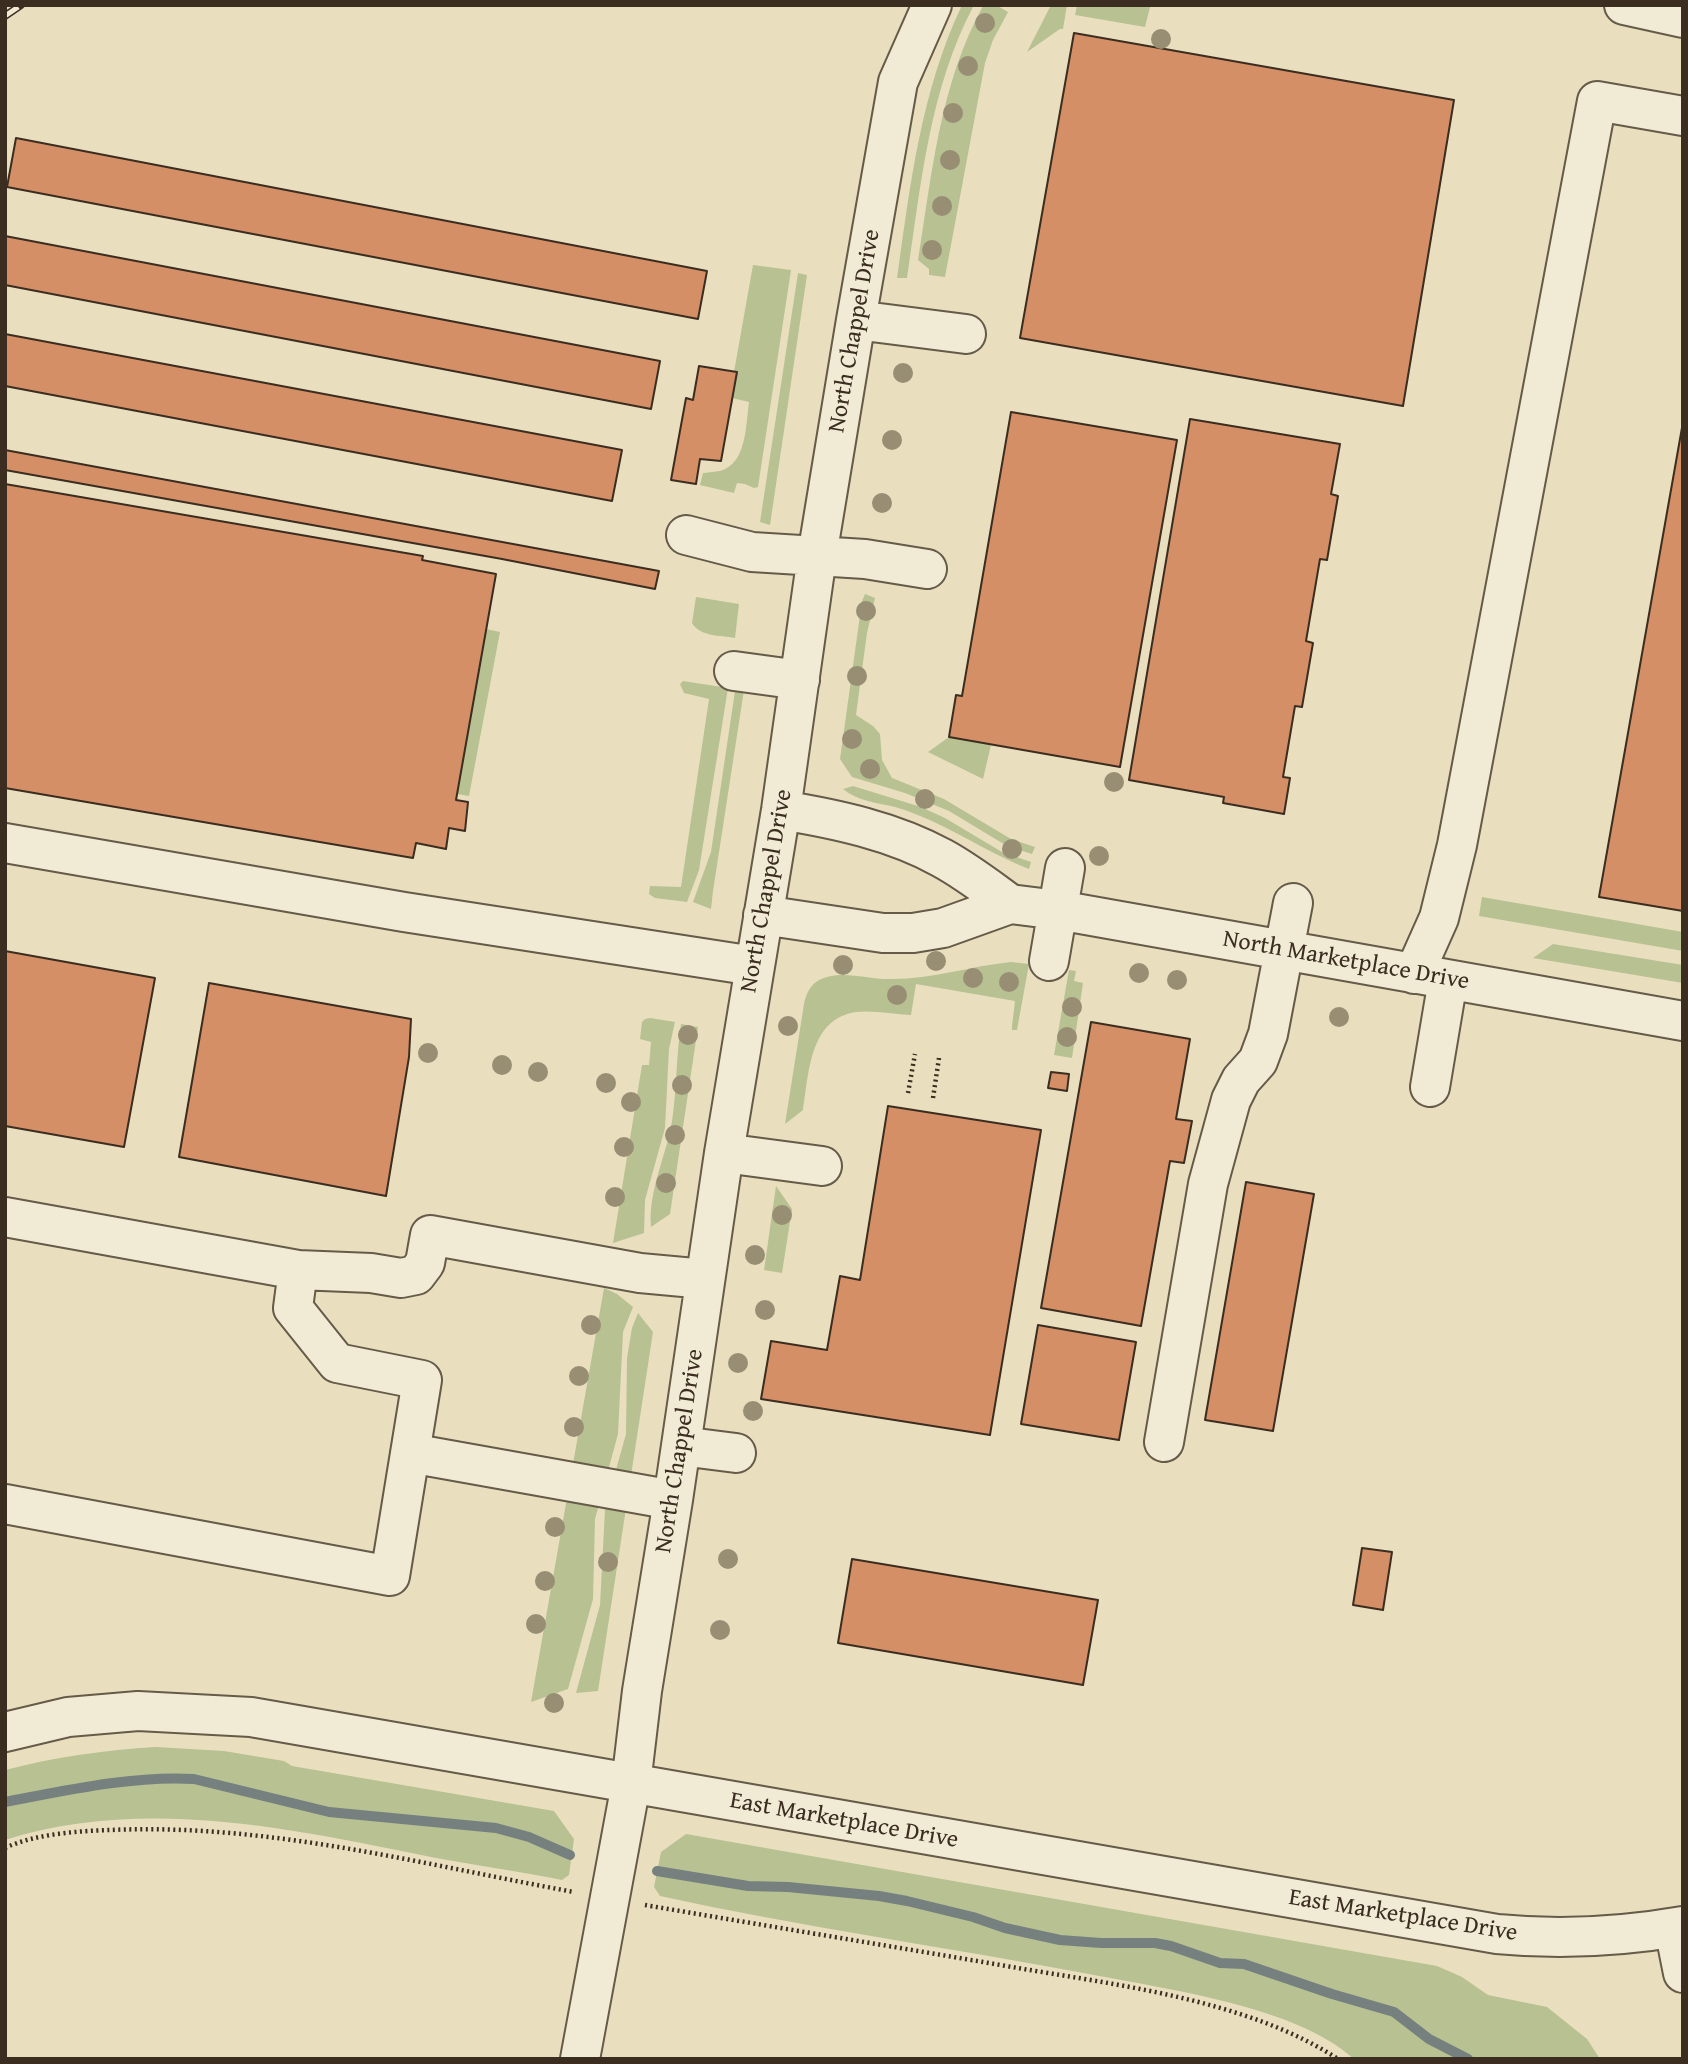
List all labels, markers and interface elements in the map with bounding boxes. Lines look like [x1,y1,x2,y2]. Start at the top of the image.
street label: North Chappel Drive [823,227,887,435]
street label: North Chappel Drive [735,787,799,995]
street label: North Marketplace Drive [1221,925,1471,997]
street label: North Chappel Drive [650,1347,710,1555]
street label: East Marketplace Drive [728,1787,960,1855]
street label: East Marketplace Drive [1287,1884,1519,1948]

